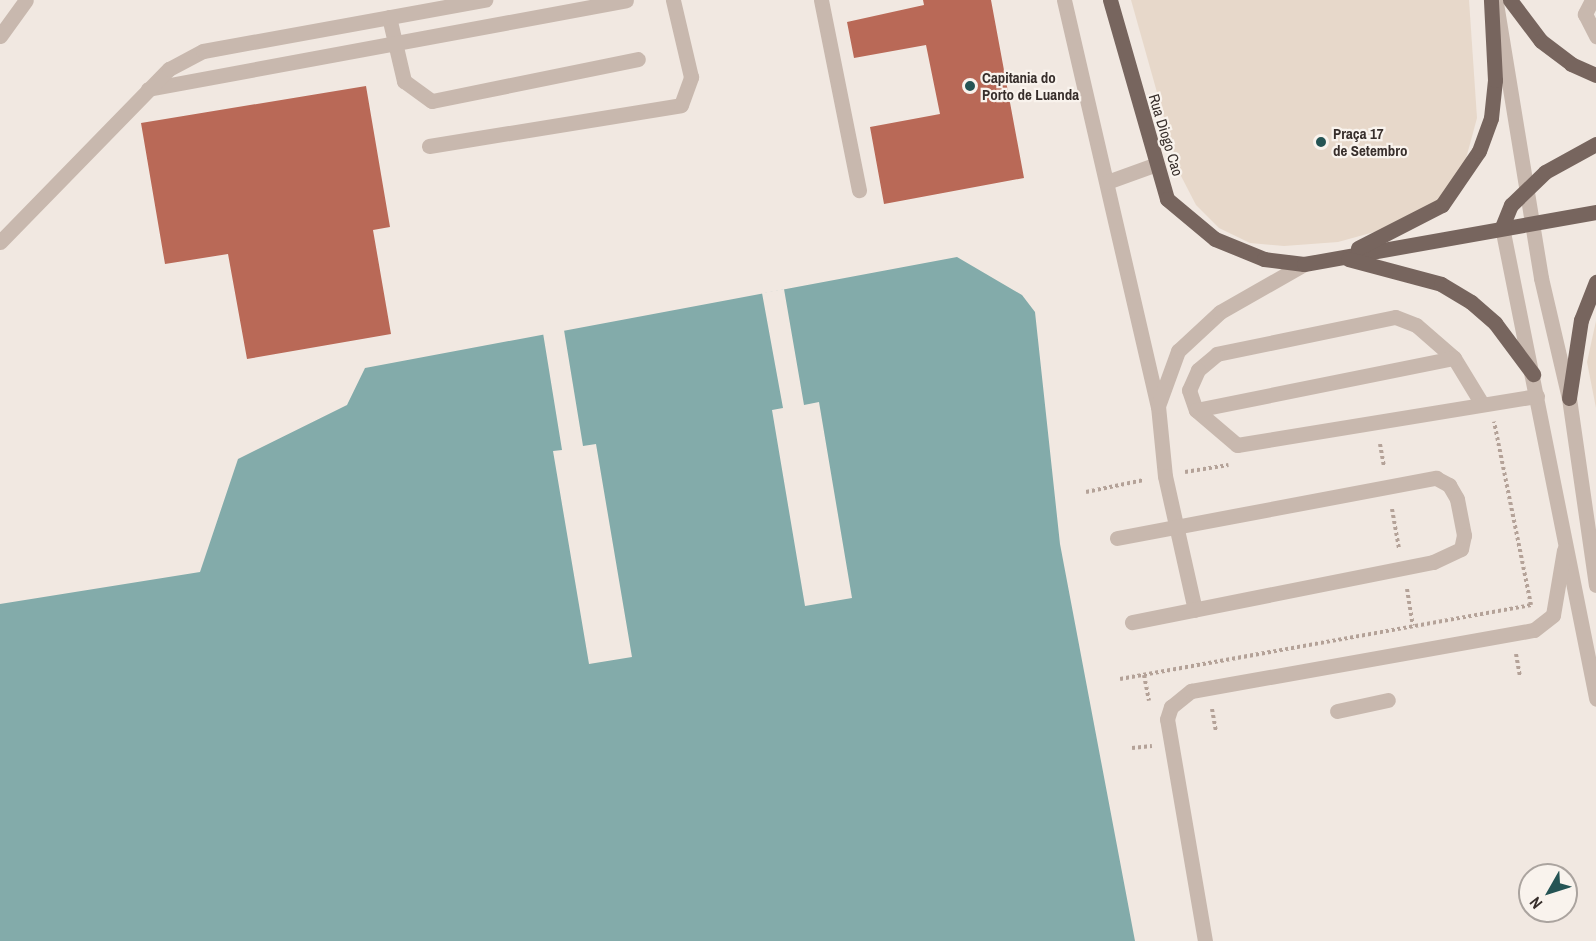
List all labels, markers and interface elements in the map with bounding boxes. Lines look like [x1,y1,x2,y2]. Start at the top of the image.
place label: Capitania do Porto de Luanda [982,68,1079,103]
marker: Capitania do Porto de Luanda [963,79,977,93]
street label: Rua Diogo Cao [1145,92,1187,178]
place label: Praça 17 de Setembro [1333,124,1408,159]
marker: Praça 17 de Setembro [1314,135,1328,149]
north arrow [1518,863,1578,923]
text: N [1524,892,1547,914]

